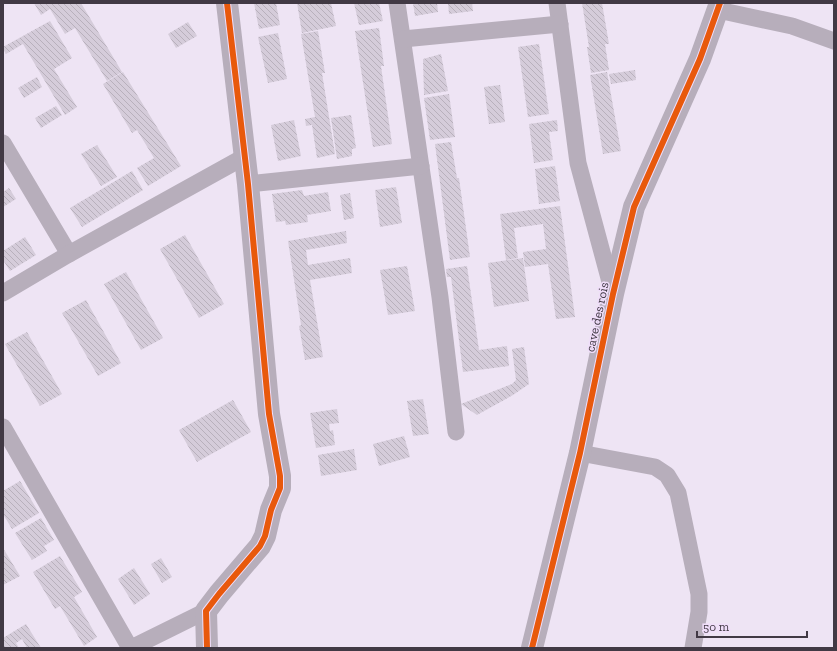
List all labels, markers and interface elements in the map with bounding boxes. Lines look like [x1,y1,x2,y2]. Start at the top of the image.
street label: cave des rois [582,281,612,353]
scale bar [697,613,807,639]
text: 50 m [703,620,730,634]

